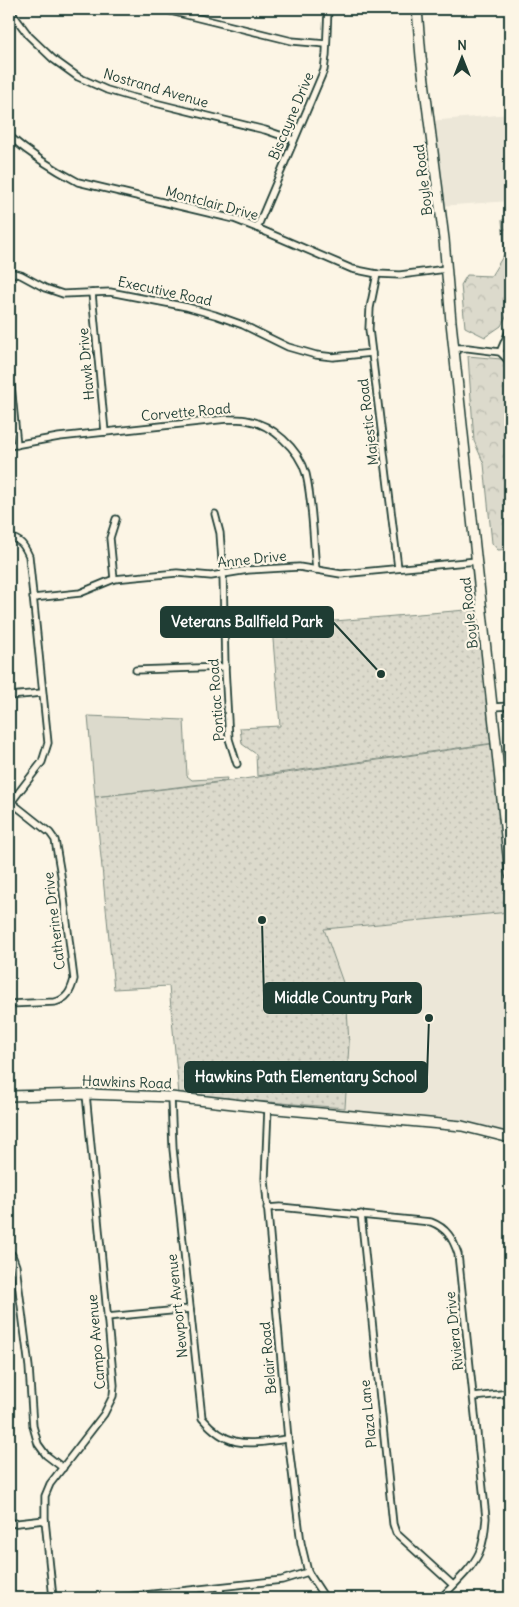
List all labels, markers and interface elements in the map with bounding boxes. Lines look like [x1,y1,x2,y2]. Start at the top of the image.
north arrow [436,32,486,82]
text: N [457,36,467,54]
street label: Nostrand Avenue [101,64,211,112]
street label: Biscayne Drive [264,69,318,163]
street label: Boyle Road [410,143,436,217]
street label: Montclair Drive [164,182,260,224]
street label: Executive Road [116,272,214,310]
street label: Hawk Drive [74,327,98,401]
street label: Majestic Road [354,378,382,466]
street label: Corvette Road [140,399,232,425]
street label: Anne Drive [217,546,287,572]
street label: Boyle Road [456,576,482,650]
callout: Veterans Ballfield Park [161,607,333,637]
text: Veterans Ballfield Park [171,612,323,631]
street label: Pontiac Road [204,658,228,742]
street label: Catherine Drive [39,871,69,971]
callout: Middle Country Park [264,983,421,1013]
text: Middle Country Park [274,988,412,1008]
callout: Hawkins Path Elementary School [185,1062,427,1092]
text: Hawkins Path Elementary School [195,1067,417,1087]
street label: Hawkins Road [82,1071,172,1093]
street label: Newport Avenue [163,1253,191,1359]
street label: Riviera Drive [441,1291,467,1371]
street label: Campo Avenue [83,1294,109,1390]
street label: Belair Road [256,1321,280,1395]
street label: Plaza Lane [355,1379,381,1449]

